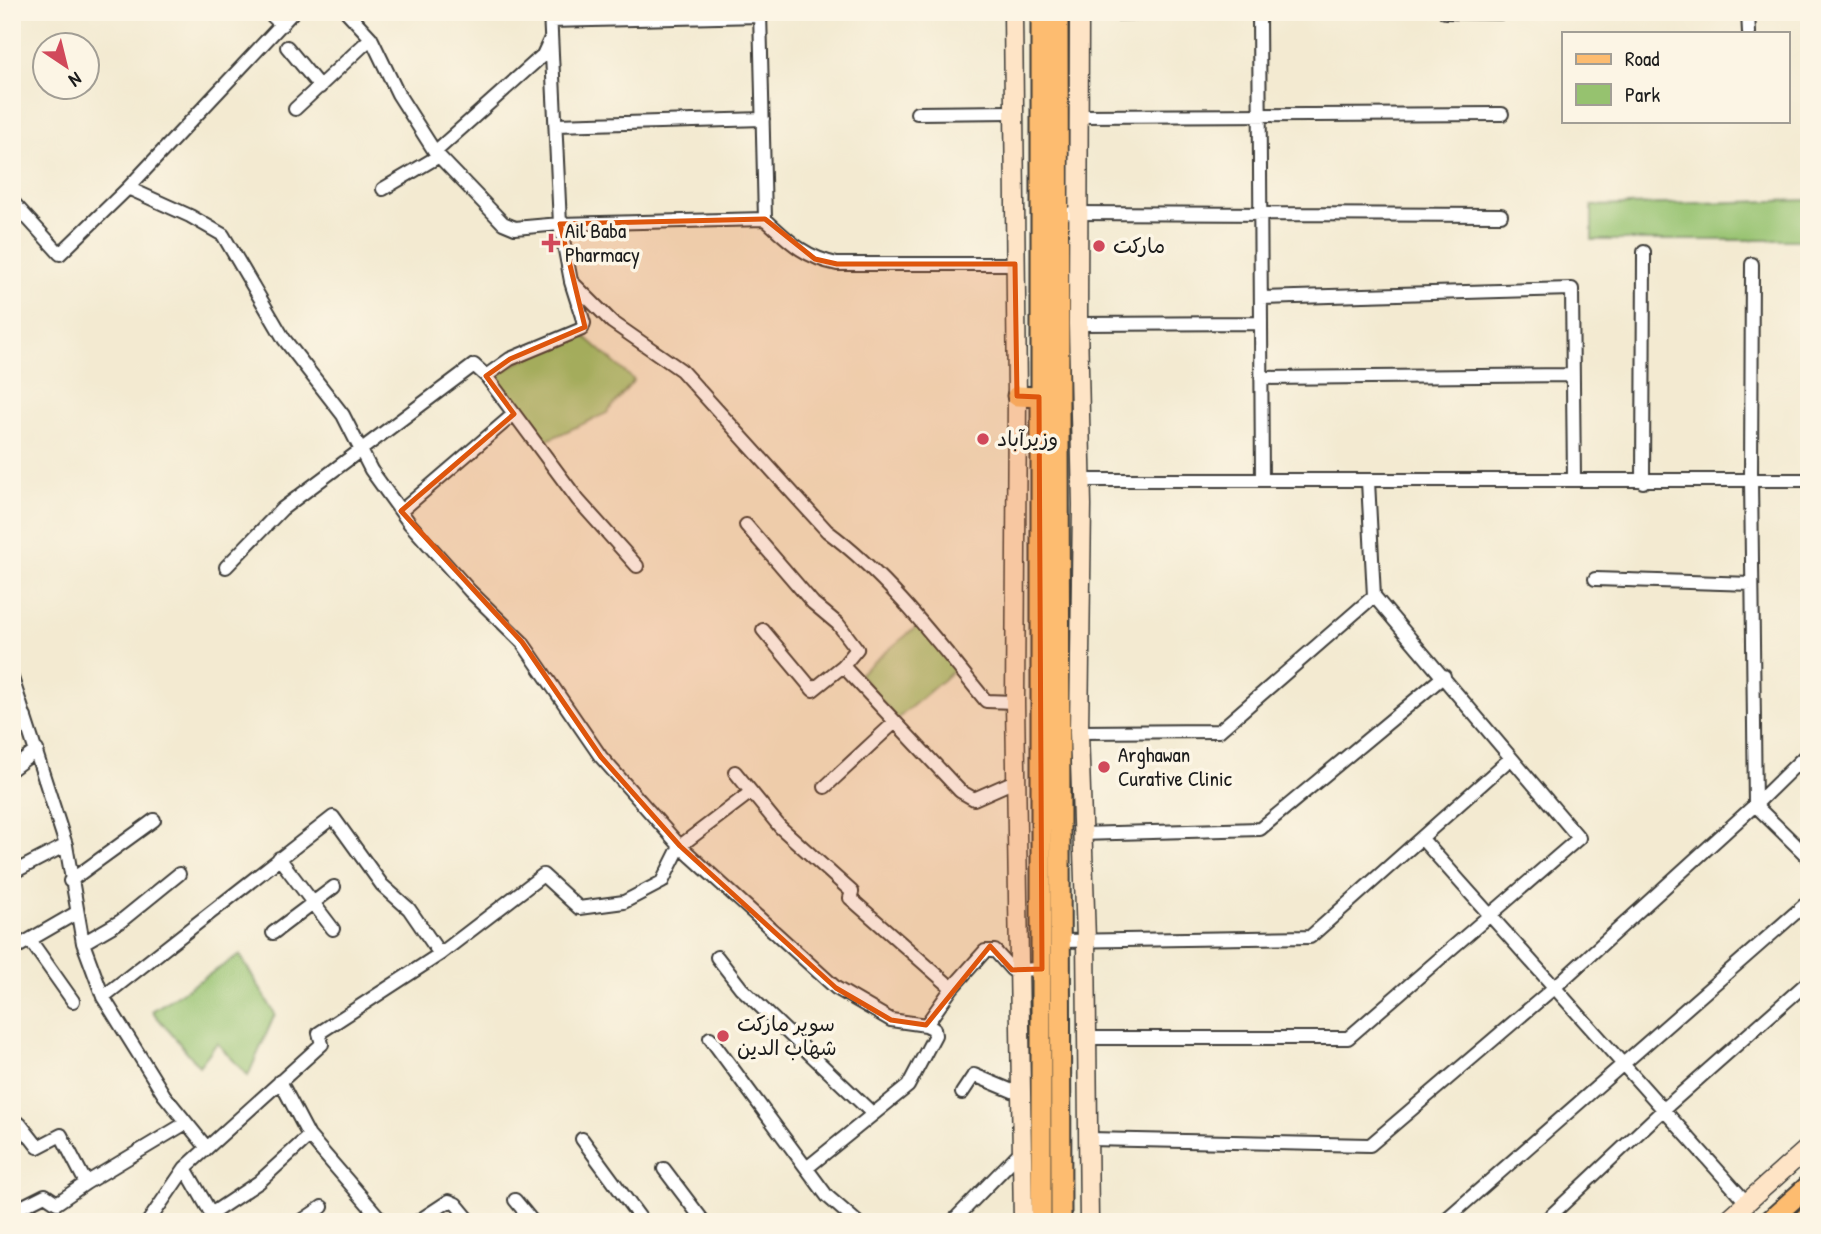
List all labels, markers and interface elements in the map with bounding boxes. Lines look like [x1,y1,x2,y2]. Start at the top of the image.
north arrow [32,32,102,102]
legend [1562,32,1790,122]
text: Road [1625,44,1659,73]
text: N [64,66,87,93]
text: Park [1625,80,1660,109]
place label: Ail Baba Pharmacy [565,216,640,269]
place label: مارکت [1113,231,1165,260]
marker: Ail Baba Pharmacy [543,235,559,251]
marker: مارکت [1091,238,1107,254]
place label: وزیرآباد [997,424,1058,453]
marker: وزیرآباد [975,431,991,447]
place label: Arghawan Curative Clinic [1118,740,1233,793]
marker: Arghawan Curative Clinic [1096,759,1112,775]
place label: سوپر مارکت شهاب الدین [737,1009,837,1062]
marker: سوپر مارکت شهاب الدین [715,1028,731,1044]

